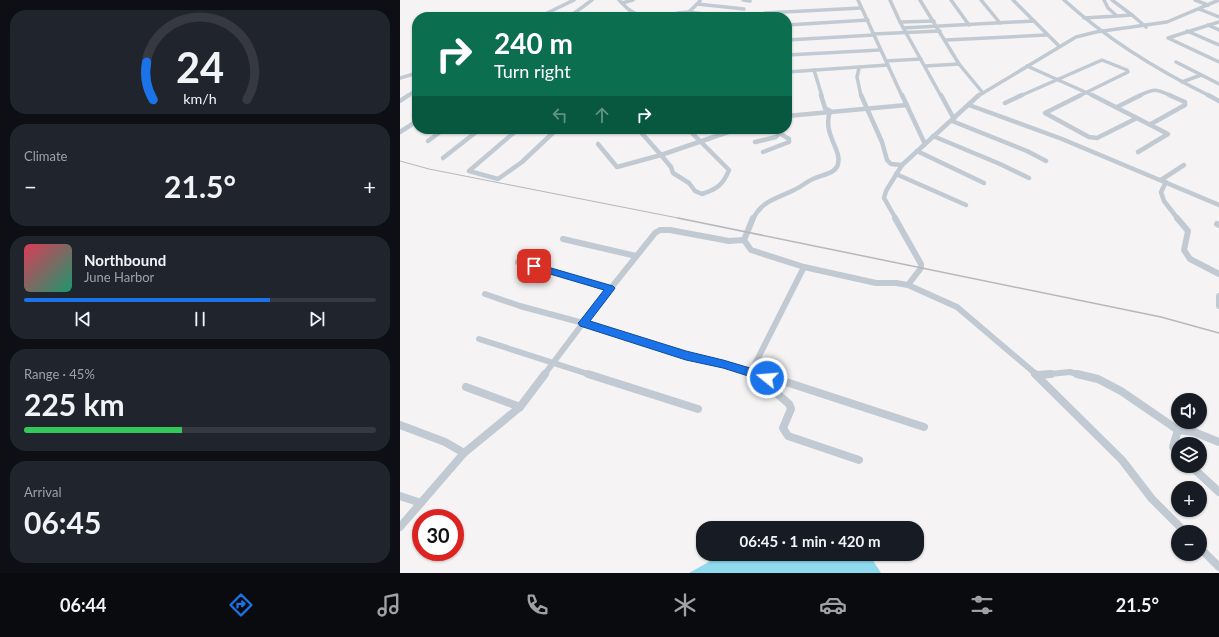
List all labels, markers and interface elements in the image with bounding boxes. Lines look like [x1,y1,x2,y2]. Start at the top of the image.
text: 240 m [494,26,573,60]
icon: right [428,28,480,80]
text: 24 [176,42,224,92]
text: Turn right [494,60,571,82]
text: km/h [183,90,217,107]
icon: left [549,104,571,126]
icon: ahead [591,104,613,126]
icon: right [633,104,655,126]
text: Climate [24,148,67,164]
text: 21.5° [164,168,236,204]
text: − [24,173,37,200]
text: + [363,173,376,200]
pin [517,249,551,283]
text: Northbound [84,251,166,269]
icon: arrive [523,255,545,277]
text: June Harbor [84,269,154,285]
icon: previous [72,308,94,330]
icon: pause [189,308,211,330]
icon: next [306,308,328,330]
position arrow [746,357,788,399]
text: Range · 45% [24,366,95,382]
text: 225 km [24,386,125,422]
map controls [1171,393,1207,561]
button: sound [1171,393,1207,429]
button: layers [1171,437,1207,473]
button: + [1171,481,1207,517]
text: Arrival [24,484,61,500]
text: 06:45 [24,504,101,540]
speed limit sign: 30 [412,509,464,561]
button: − [1171,525,1207,561]
text: 06:45 · 1 min · 420 m [740,532,880,550]
icon: directions [227,591,255,619]
icon: music [375,591,403,619]
icon: phone [523,591,551,619]
icon: climate [671,591,699,619]
icon: car [819,591,847,619]
icon: filters [968,591,996,619]
text: 06:44 [60,594,107,616]
text: 21.5° [1116,594,1159,616]

